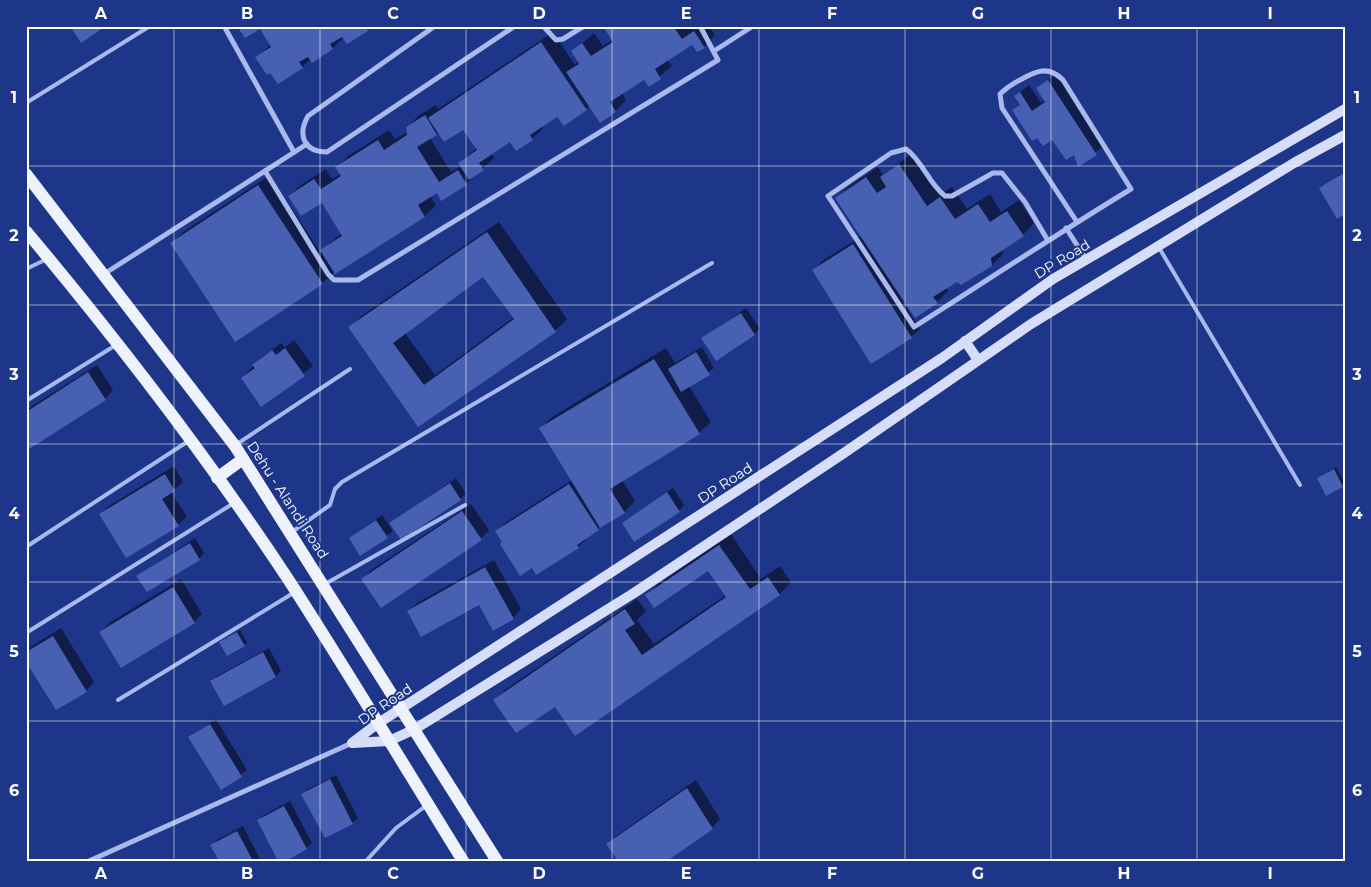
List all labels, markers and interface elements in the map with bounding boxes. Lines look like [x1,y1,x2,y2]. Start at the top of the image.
text: A [94,4,108,23]
text: B [241,4,253,23]
text: C [387,4,399,23]
text: D [532,4,546,23]
text: E [681,4,691,23]
text: F [827,4,837,23]
text: G [972,4,984,23]
text: H [1118,4,1130,23]
text: I [1267,4,1273,23]
text: 1 [11,88,17,107]
text: 1 [1354,88,1360,107]
text: 2 [9,226,19,245]
text: 2 [1352,226,1362,245]
street label: DP Road [1031,235,1093,283]
text: 3 [8,365,19,384]
text: 3 [1351,365,1362,384]
street label: Dehu - Alandi Road [243,438,333,562]
street label: DP Road [694,459,756,507]
text: 4 [8,504,20,523]
text: 4 [1351,504,1363,523]
text: 5 [9,642,19,661]
text: 5 [1352,642,1362,661]
street label: DP Road [354,679,416,729]
text: 6 [9,781,19,800]
text: 6 [1352,781,1362,800]
text: A [94,864,108,883]
text: B [241,864,253,883]
text: C [387,864,399,883]
text: D [532,864,546,883]
text: E [681,864,691,883]
text: F [827,864,837,883]
text: G [972,864,984,883]
text: H [1118,864,1130,883]
text: I [1267,864,1273,883]

